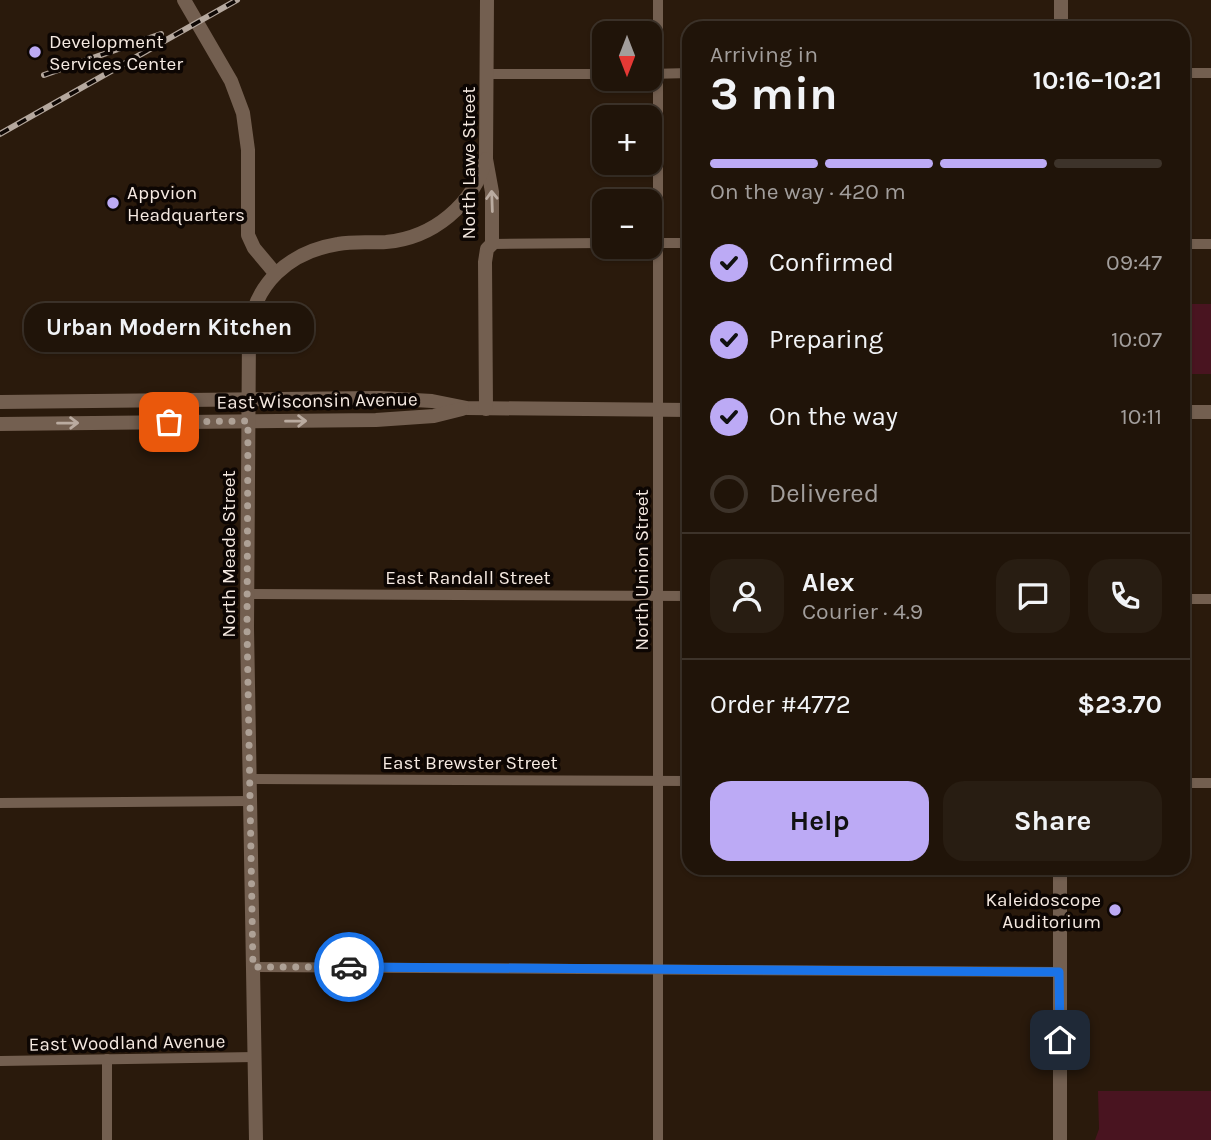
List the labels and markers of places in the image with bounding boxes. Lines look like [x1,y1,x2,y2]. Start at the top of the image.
place label: Development Services Center [49,31,183,75]
marker: Development Services Center [27,44,43,60]
place label: Appvion Headquarters [127,182,245,226]
marker: Appvion Headquarters [105,195,121,211]
callout: Urban Modern Kitchen [24,303,314,352]
pin [139,392,199,452]
place label: Kaleidoscope Auditorium [986,889,1101,933]
marker: Kaleidoscope Auditorium [1107,902,1123,918]
pin [1030,1010,1090,1070]

